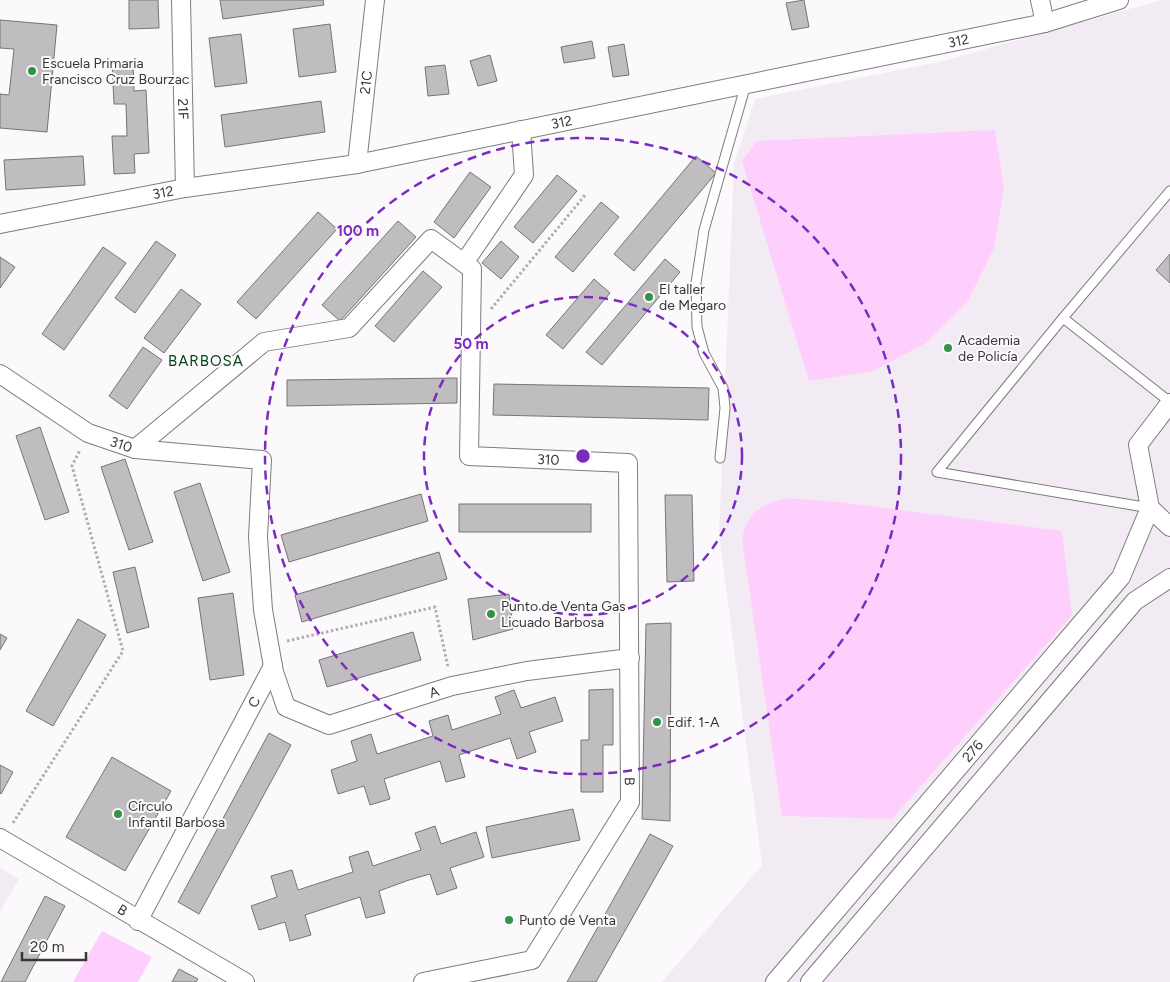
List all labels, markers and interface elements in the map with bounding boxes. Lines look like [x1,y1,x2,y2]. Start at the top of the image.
street label: 312 [946,31,971,52]
place label: Escuela Primaria Francisco Cruz Bourzac [42,55,190,88]
marker: Escuela Primaria Francisco Cruz Bourzac [26,65,38,77]
street label: 21C [357,70,376,95]
street label: 21F [174,98,192,120]
street label: 312 [550,112,574,133]
street label: 312 [151,182,175,203]
text: 100 m [337,222,379,240]
place label: El taller de Megaro [659,281,726,314]
marker: El taller de Megaro [643,291,655,303]
place label: Academia de Policía [958,332,1020,365]
text: 50 m [453,335,489,353]
marker: Academia de Policía [942,342,954,354]
district label: BARBOSA [168,352,244,370]
street label: 310 [108,433,134,456]
centre of rings [574,447,592,465]
street label: 310 [537,451,560,469]
place label: Punto de Venta Gas Licuado Barbosa [501,598,626,631]
marker: Punto de Venta Gas Licuado Barbosa [485,608,497,620]
street label: A [427,683,442,702]
street label: C [245,694,264,710]
place label: Edif. 1-A [667,714,720,731]
marker: Edif. 1-A [651,716,663,728]
street label: 276 [959,737,987,766]
street label: B [621,777,638,786]
place label: Círculo Infantil Barbosa [128,798,225,831]
marker: Círculo Infantil Barbosa [112,808,124,820]
street label: B [114,901,130,920]
place label: Punto de Venta [519,912,616,929]
marker: Punto de Venta [503,914,515,926]
scale bar [22,930,86,962]
text: 20 m [30,938,64,956]

